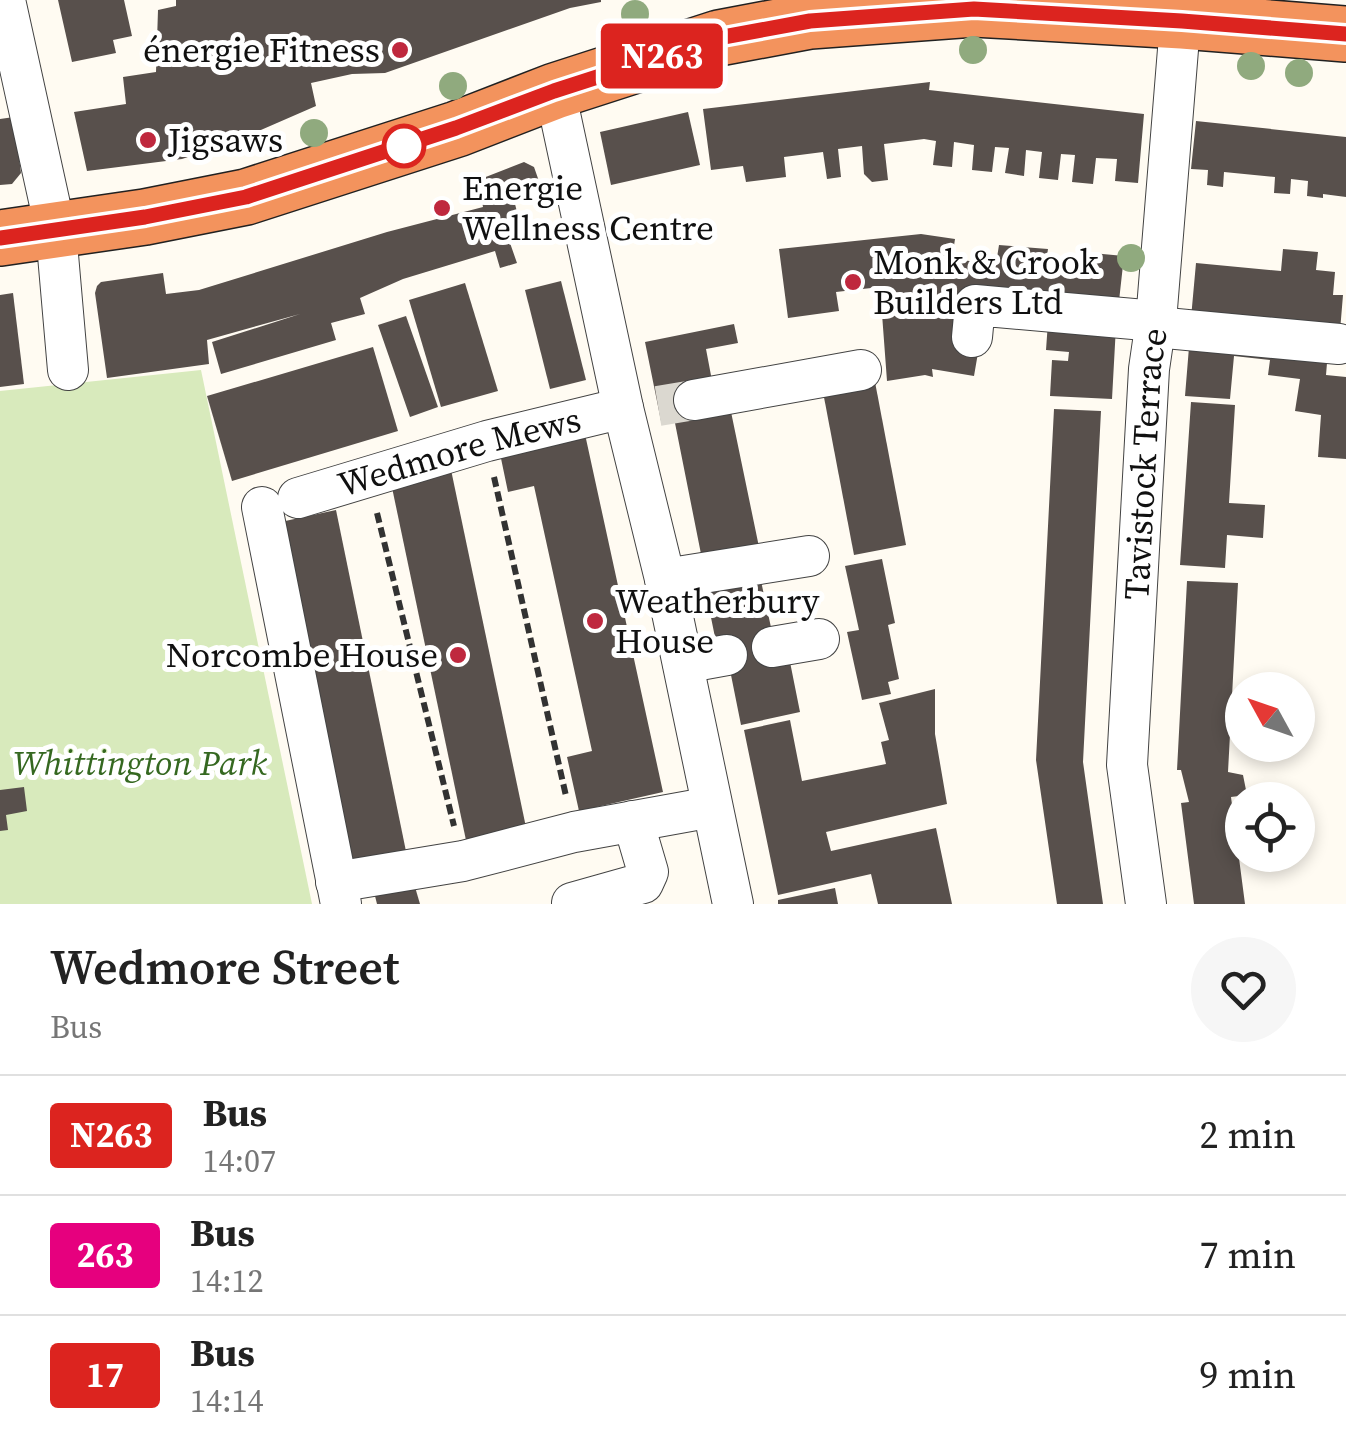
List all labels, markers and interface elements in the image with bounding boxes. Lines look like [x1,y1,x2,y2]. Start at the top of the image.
line badge: N263 [592,23,732,88]
place label: énergie Fitness [143,26,380,74]
text: N263 [621,32,703,80]
marker: énergie Fitness [389,39,411,61]
place label: Jigsaws [167,116,283,164]
unlabelled marker [383,125,425,167]
marker: Jigsaws [137,129,159,151]
place label: Energie Wellness Centre [462,164,714,252]
marker: Energie Wellness Centre [431,197,453,219]
place label: Monk & Crook Builders Ltd [873,238,1100,326]
marker: Monk & Crook Builders Ltd [842,271,864,293]
street label: Tavistock Terrace [1112,325,1179,601]
street label: Wedmore Mews [332,395,586,509]
place label: Weatherbury House [615,577,820,665]
marker: Weatherbury House [584,610,606,632]
place label: Norcombe House [166,631,438,679]
marker: Norcombe House [447,644,469,666]
north arrow [1225,672,1315,762]
map controls [1225,672,1315,872]
park label: Whittington Park [13,739,268,787]
button: locate [1225,782,1315,872]
text: Wedmore Street [50,934,399,1000]
button: heart [1191,937,1296,1042]
text: Bus [50,1005,102,1049]
text: Bus [202,1087,267,1139]
text: 2 min [1200,1109,1296,1161]
text: N263 [70,1111,152,1159]
text: 14:07 [202,1139,276,1183]
text: Bus [190,1207,255,1259]
text: 7 min [1200,1229,1296,1281]
text: 263 [77,1231,133,1279]
text: 14:12 [190,1259,264,1303]
text: Bus [190,1327,255,1379]
text: 9 min [1200,1349,1296,1401]
text: 17 [86,1351,124,1399]
text: 14:14 [190,1379,264,1423]

